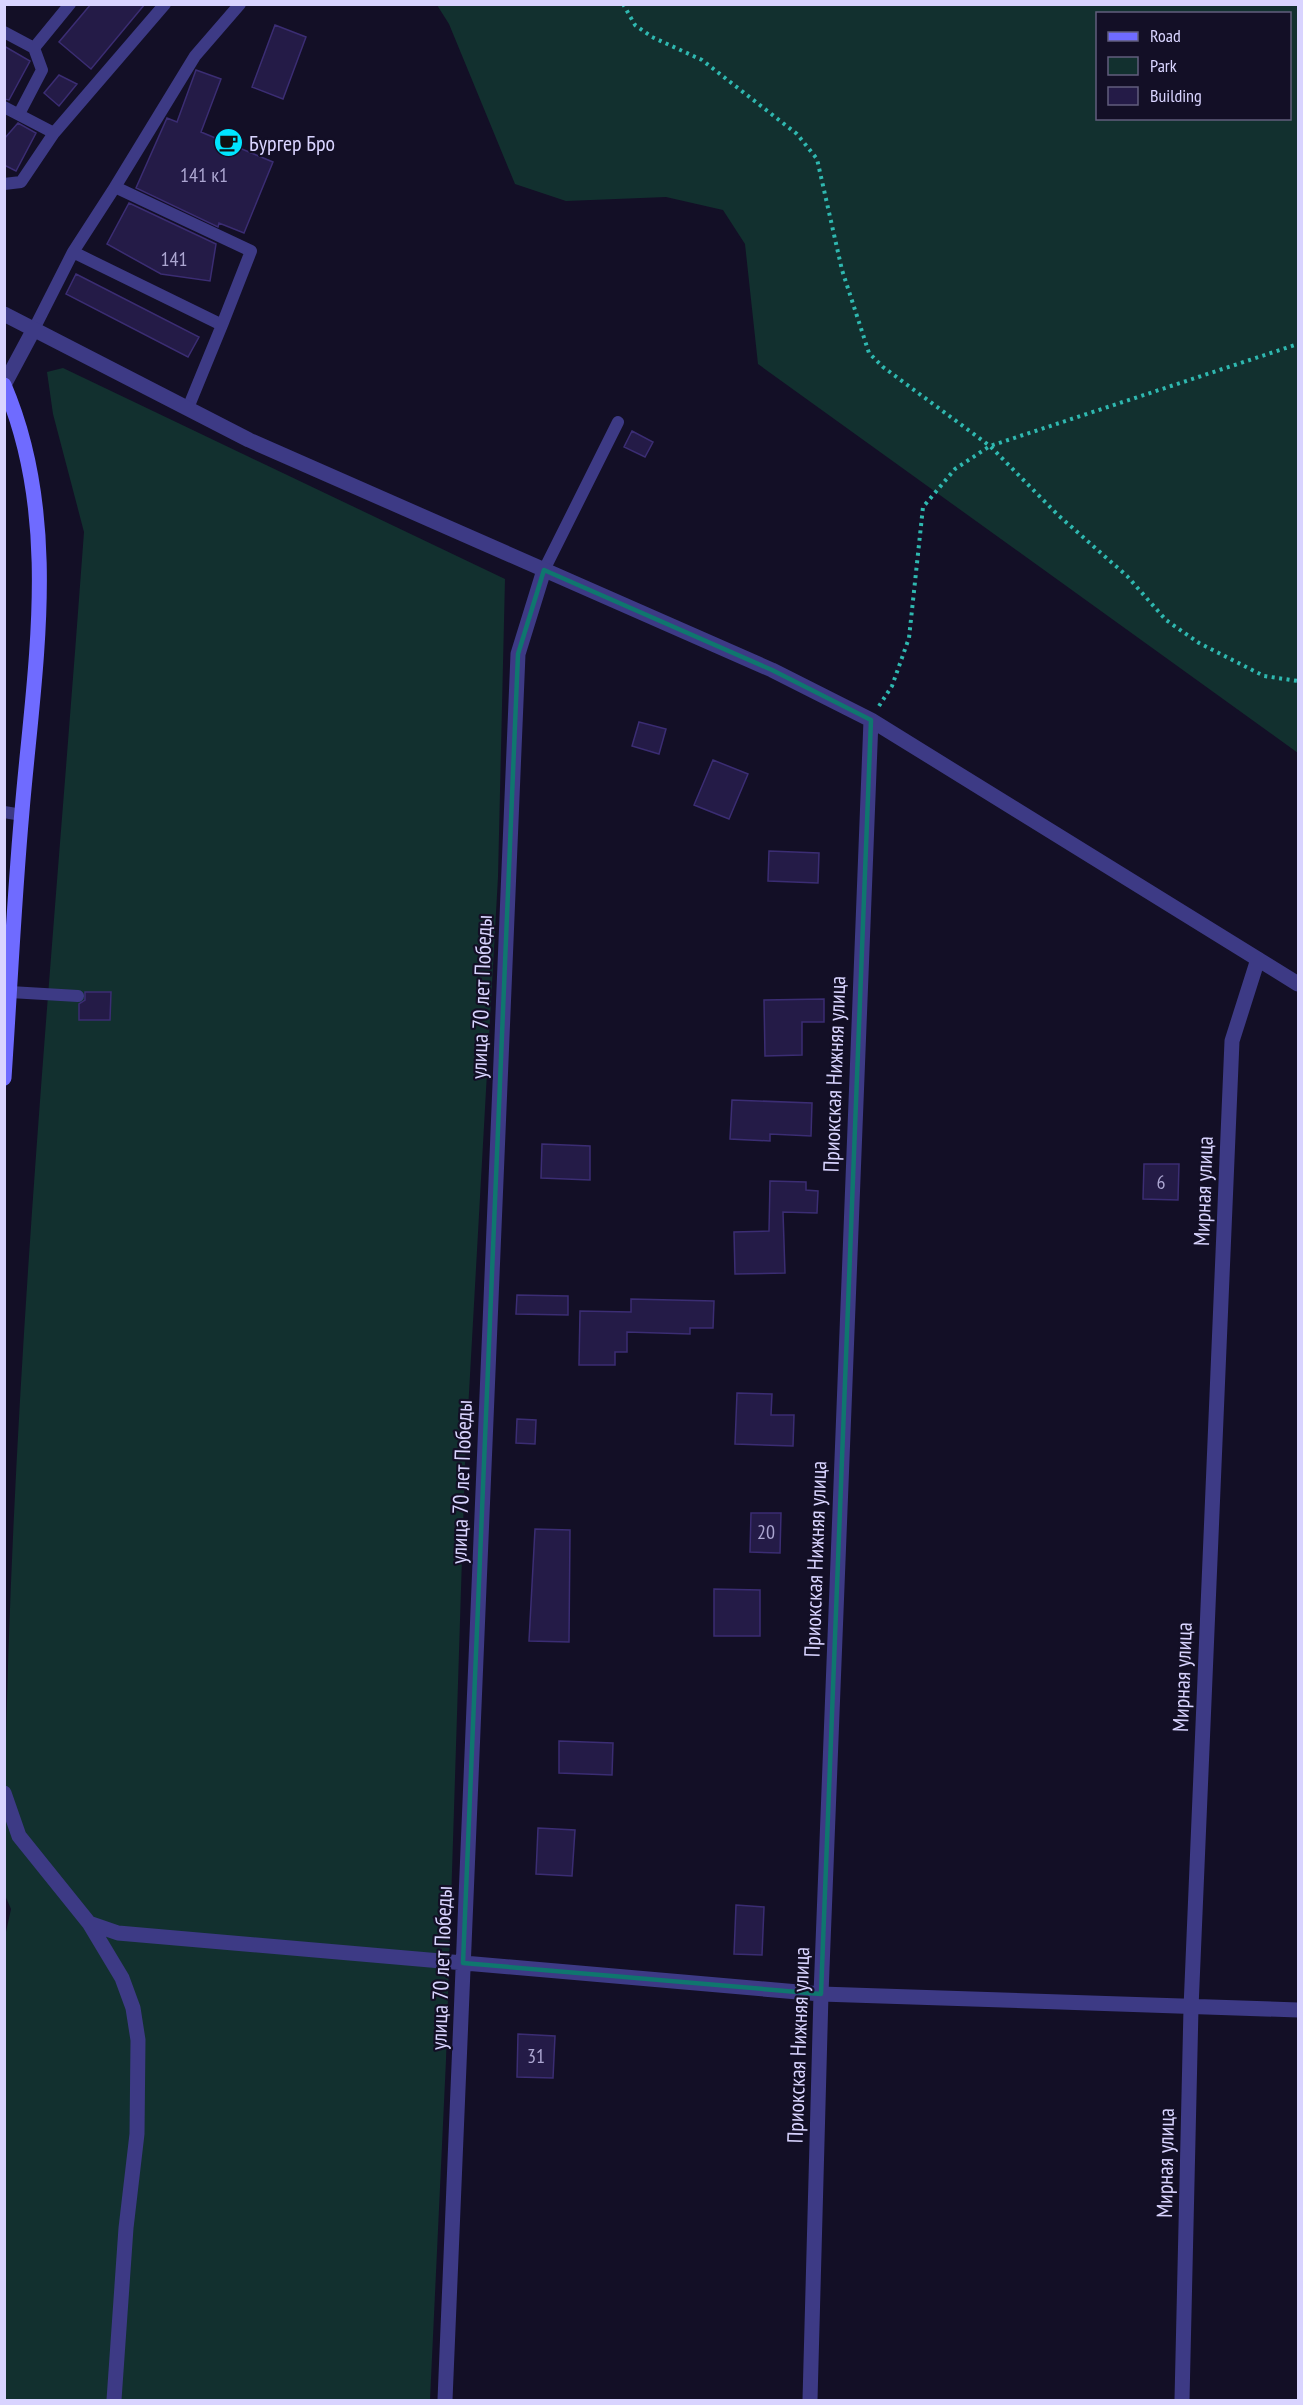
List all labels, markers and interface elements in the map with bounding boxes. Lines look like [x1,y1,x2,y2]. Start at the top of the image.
legend [1096,12,1291,120]
text: Road [1150,24,1181,47]
text: Park [1150,54,1177,77]
text: Building [1150,84,1202,107]
cafe icon: Бургер Бро [212,127,244,159]
place label: Бургер Бро [249,129,335,157]
house number: 141 к1 [180,162,228,188]
house number: 141 [161,246,188,272]
street label: улица 70 лет Победы [464,914,498,1080]
street label: Приокская Нижняя улица [817,975,851,1173]
street label: Мирная улица [1187,1136,1219,1246]
house number: 6 [1157,1169,1166,1195]
street label: улица 70 лет Победы [444,1399,478,1565]
street label: Приокская Нижняя улица [798,1460,832,1658]
house number: 20 [757,1519,775,1545]
street label: Мирная улица [1166,1622,1198,1732]
street label: улица 70 лет Победы [424,1885,458,2051]
street label: Приокская Нижняя улица [781,1946,815,2144]
house number: 31 [527,2043,545,2069]
street label: Мирная улица [1150,2108,1180,2218]

